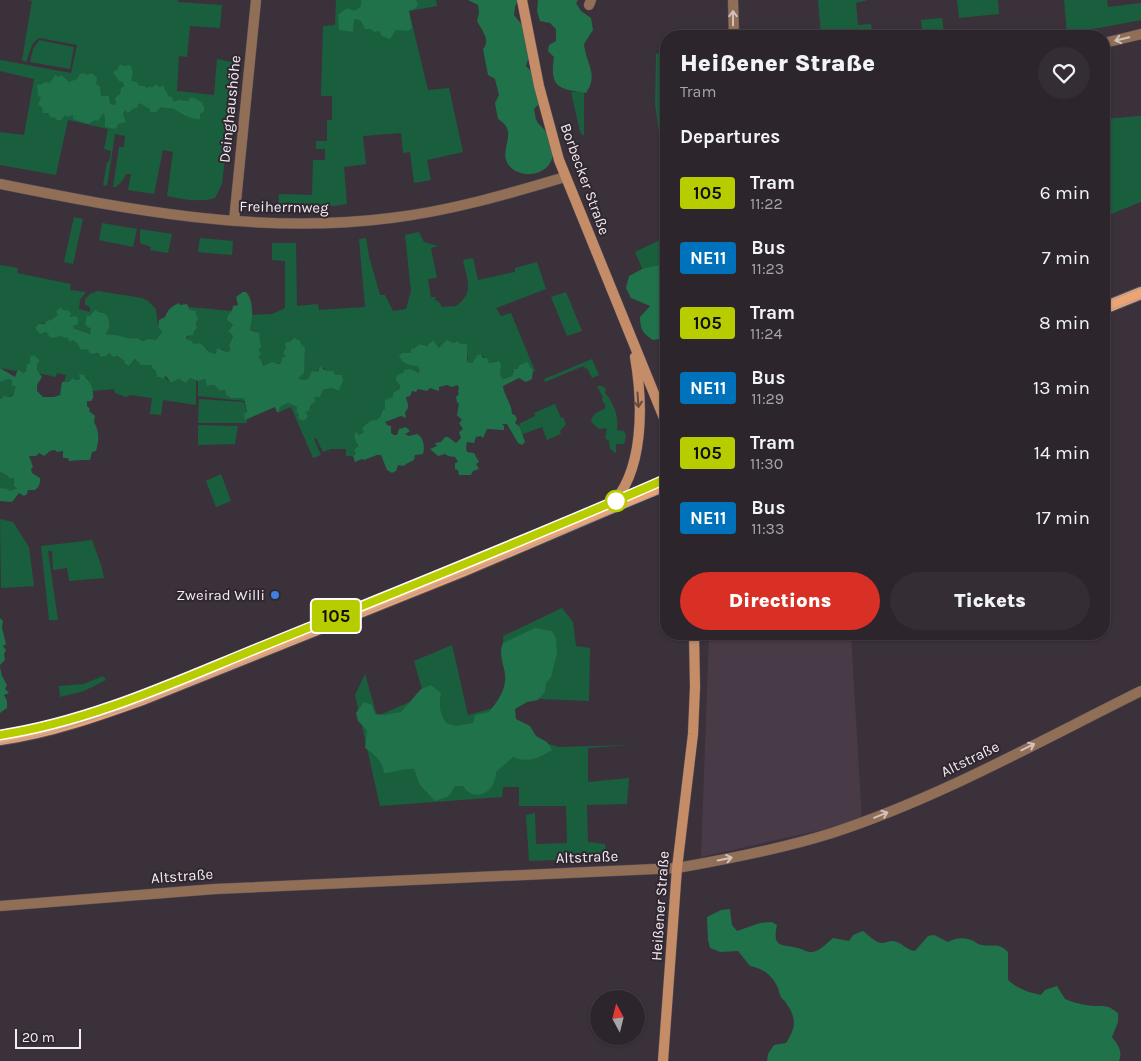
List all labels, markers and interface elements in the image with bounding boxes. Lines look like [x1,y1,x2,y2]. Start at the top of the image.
one-way arrow [728,10,738,26]
one-way arrow [1115,35,1131,44]
button: heart [1038,47,1090,99]
text: Heißener Straße [680,49,875,77]
street label: Deinghaushöhe [215,54,245,164]
text: Tram [680,82,716,101]
street label: Borbecker Straße [556,121,614,237]
text: Departures [680,126,780,148]
text: Tram [750,172,795,194]
text: 105 [693,182,722,204]
text: 6 min [1040,182,1090,204]
text: 11:22 [750,194,783,213]
street label: Freiherrnweg [239,197,329,217]
text: Bus [751,237,786,259]
text: NE11 [690,247,726,269]
text: 7 min [1042,247,1090,269]
text: 11:23 [751,259,784,278]
text: Tram [750,302,795,324]
text: 105 [693,312,722,334]
text: 8 min [1039,312,1090,334]
text: 11:24 [750,324,782,343]
text: Bus [751,367,786,389]
text: NE11 [690,377,726,399]
text: 13 min [1033,377,1090,399]
text: 11:29 [751,389,784,408]
one-way arrow [634,391,643,407]
text: Tram [750,432,795,454]
text: 105 [693,442,722,464]
text: 14 min [1034,442,1090,464]
text: 11:30 [750,454,783,473]
unlabelled marker [605,490,627,512]
text: Bus [751,497,786,519]
text: NE11 [690,507,726,529]
text: 17 min [1035,507,1090,529]
text: 11:33 [751,519,784,538]
button: Directions [680,572,880,630]
button: Tickets [890,572,1090,630]
place label: Zweirad Willi [176,586,265,604]
marker: Zweirad Willi [269,589,281,601]
line badge: 105 [307,600,365,632]
text: 105 [322,605,350,627]
street label: Altstraße [938,737,1002,781]
one-way arrow [1020,742,1035,751]
one-way arrow [873,810,888,819]
street label: Altstraße [555,847,619,867]
street label: Heißener Straße [647,850,673,962]
one-way arrow [716,854,732,864]
street label: Altstraße [150,865,214,887]
north arrow [590,990,645,1045]
map controls [590,990,645,1045]
scale bar [15,1026,81,1049]
text: 20 m [22,1029,55,1046]

